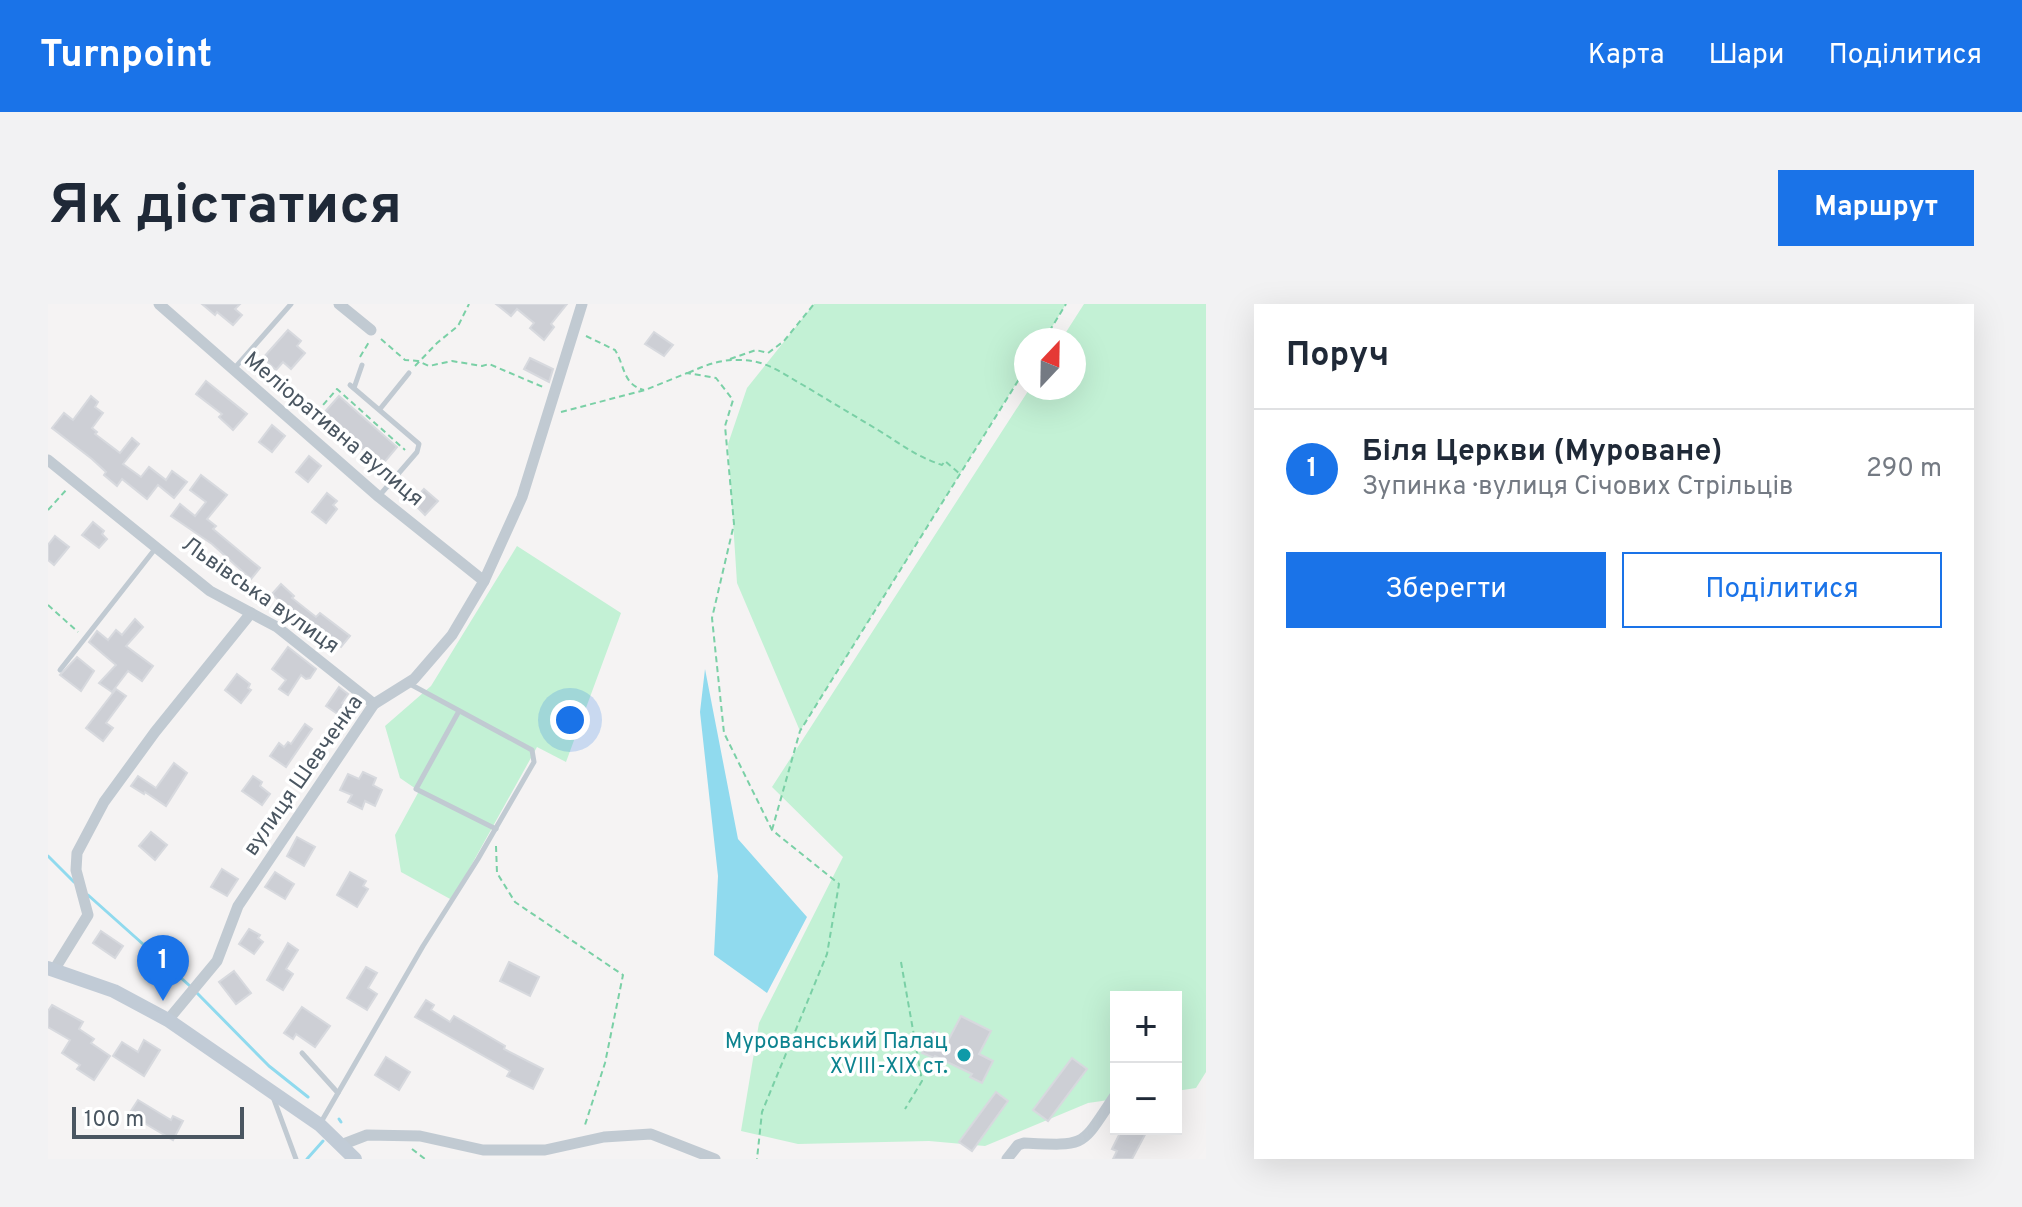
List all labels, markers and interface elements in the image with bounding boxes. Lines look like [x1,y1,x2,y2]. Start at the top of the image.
text: Turnpoint [40,32,212,81]
text: Карта [1588,38,1664,74]
text: Шари [1708,38,1784,74]
text: Поділитися [1828,38,1982,74]
button: Маршрут [1778,170,1974,246]
text: Як дістатися [48,173,402,243]
north arrow [1014,328,1086,400]
text: Поруч [1286,335,1389,378]
street label: Меліоративна вулиця [238,347,428,513]
text: Біля Церкви (Муроване) [1362,434,1722,471]
text: 1 [1307,453,1317,486]
text: 290 m [1866,453,1942,486]
text: Зупинка · вулиця Січових Стрільців [1362,471,1794,504]
street label: Львівська вулиця [176,531,344,661]
button: Зберегти [1286,552,1606,628]
button: Поділитися [1622,552,1942,628]
street label: вулиця Шевченка [238,690,370,862]
your location [550,700,590,740]
pin: 1 [137,935,189,1001]
map controls [1110,991,1182,1135]
button: + [1110,991,1182,1063]
place label: Мурованський Палац XVIII-XIX ст. [725,1029,948,1081]
marker: Мурованський Палац XVIII-XIX ст. [955,1046,973,1064]
button: − [1110,1063,1182,1135]
scale bar [72,1103,244,1139]
text: 100 m [84,1107,144,1134]

